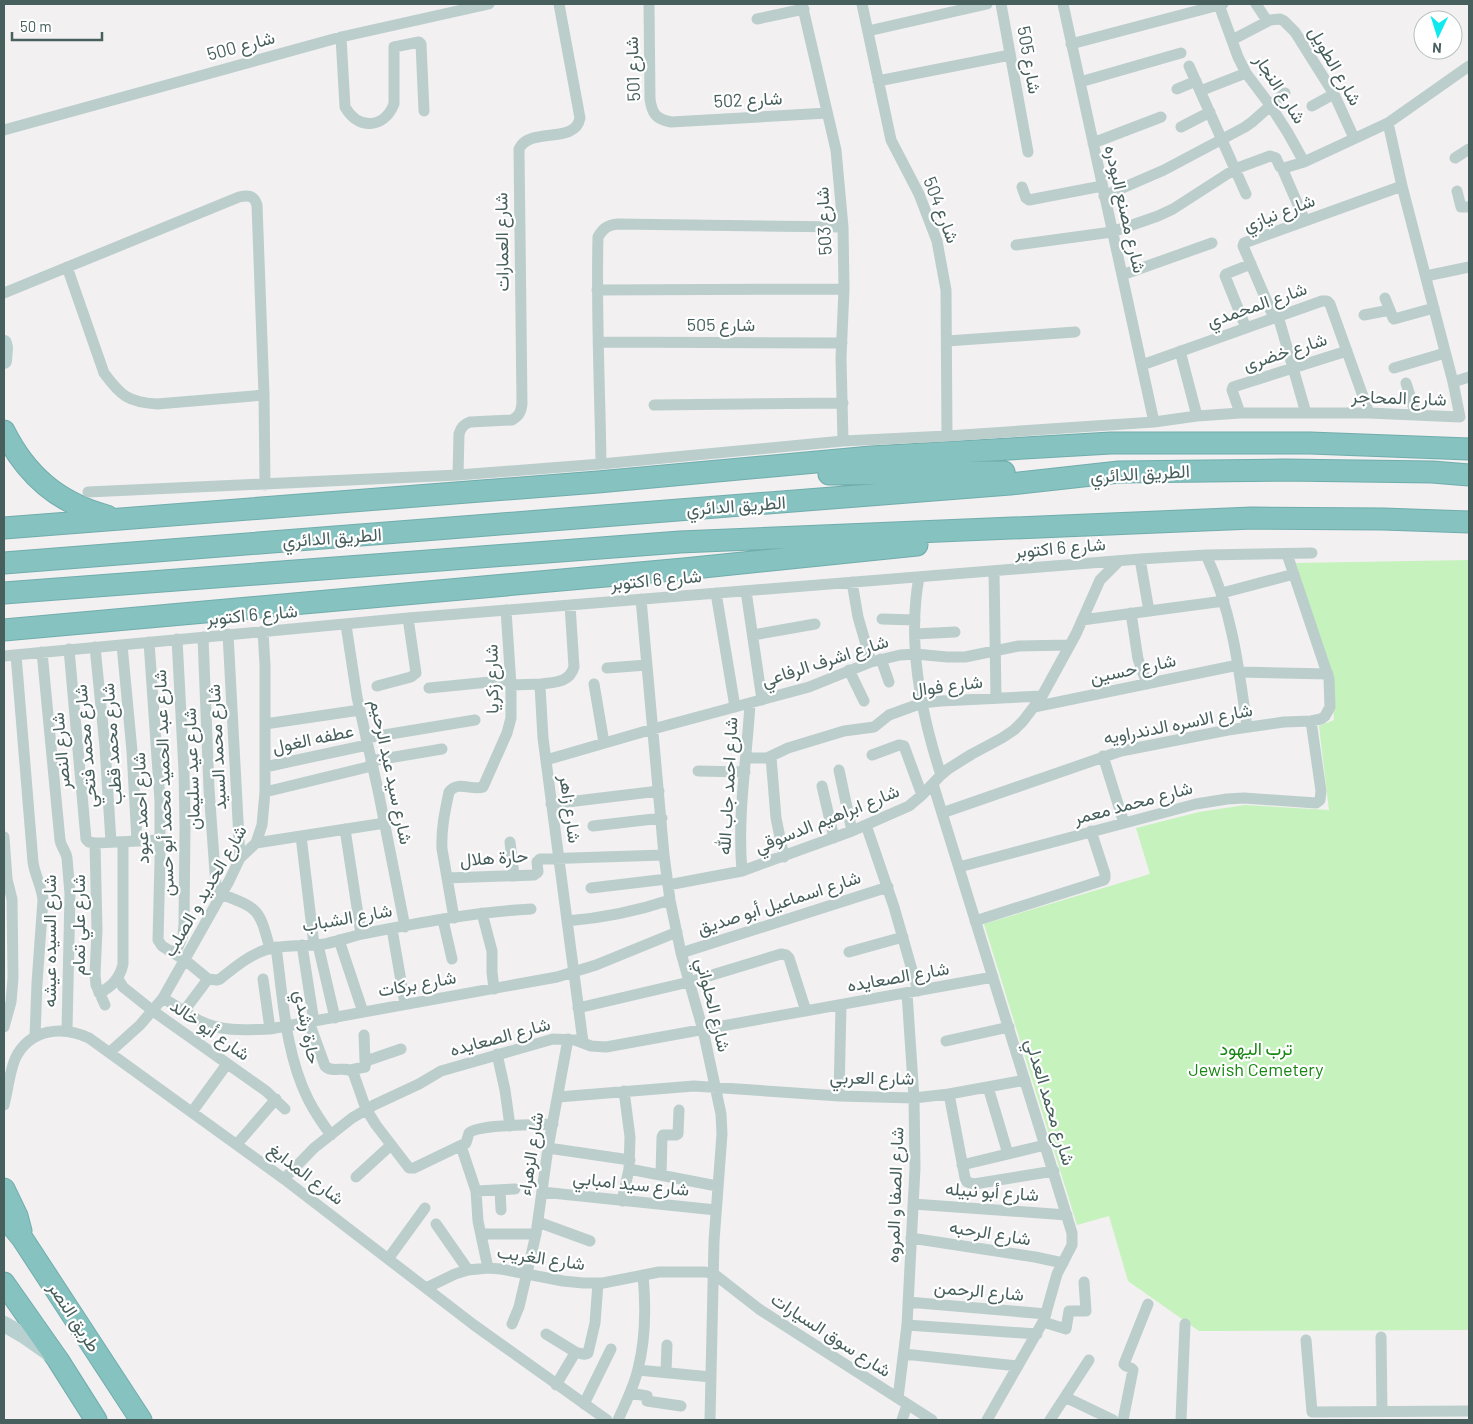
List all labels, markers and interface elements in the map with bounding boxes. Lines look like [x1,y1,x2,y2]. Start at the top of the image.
scale bar [12,10,102,42]
north arrow [1413,10,1463,60]
text: 50 m [20,17,52,35]
street label: شارع الطويل [1303,22,1367,110]
street label: شارع 505 [1011,24,1047,96]
street label: شارع 500 [204,25,278,67]
street label: شارع 501 [620,36,646,102]
text: N [1432,40,1442,57]
street label: شارع النجار [1248,49,1311,128]
street label: شارع 502 [713,86,783,114]
street label: شارع مصنع البودره [1099,143,1151,275]
street label: شارع 504 [917,173,965,247]
street label: شارع 503 [810,186,838,256]
street label: شارع نيازي [1240,188,1319,240]
street label: شارع العمارات [489,192,515,292]
street label: شارع المحمدي [1204,277,1311,336]
street label: شارع 505 [687,313,755,337]
street label: شارع خضرى [1240,327,1330,377]
street label: شارع المحاجر [1350,384,1447,412]
street label: الطريق الدائري [1090,459,1191,492]
street label: الطريق الدائري [685,491,787,524]
street label: الطريق الدائري [281,523,383,556]
street label: شارع 6 اكتوبر [1012,532,1107,564]
street label: شارع 6 اكتوبر [608,564,703,596]
street label: شارع 6 اكتوبر [204,599,299,631]
street label: شارع اشرف الرفاعي [758,629,892,696]
street label: شارع زكريا [479,644,505,714]
street label: شارع حسين [1088,648,1178,690]
street label: شارع عبد الحميد محمد أبو حسن [148,669,180,897]
street label: شارع فوال [910,670,984,702]
street label: شارع محمد قطب [96,682,128,806]
street label: شارع محمد فتحي [69,683,106,809]
street label: شارع محمد السيد [202,684,232,810]
street label: شارع سيد عبد الرحيم [364,697,418,847]
street label: شارع الاسره الدندراويه [1101,698,1255,750]
street label: شارع عيد سليمان [178,707,206,831]
street label: شارع النصر [46,711,76,792]
street label: شارع احمد جاب الله [712,716,744,856]
street label: عطفه الغول [270,719,356,758]
street label: شارع احمد عبود [127,752,155,864]
street label: شارع زاهر [553,772,587,845]
street label: شارع محمد معمر [1070,776,1195,831]
street label: شارع ابراهيم الدسوقي [751,779,904,862]
street label: شارع الحديد و الصلب [157,821,253,961]
street label: حارة هلال [459,844,529,871]
street label: شارع اسماعيل أبو صديق [694,865,864,941]
street label: شارع علي تمام [67,874,94,976]
street label: شارع السيده عيشه [38,875,62,1007]
street label: شارع الشباب [300,898,394,938]
street label: شارع الحلواني [687,955,736,1055]
street label: شارع الصعايده [845,956,951,998]
street label: شارع بركات [376,965,458,1003]
street label: حارة رشدي [285,988,326,1067]
street label: شارع أبو خالد [165,994,255,1066]
street label: شارع الصعايده [447,1012,553,1062]
street label: شارع محمد العدلي [1016,1036,1081,1169]
park label: ترب اليهود Jewish Cemetery [1188,1037,1324,1080]
street label: شارع العربي [829,1065,915,1094]
street label: شارع الزهراء [513,1110,549,1198]
street label: شارع الصفا و المروه [881,1126,909,1264]
street label: شارع المدابغ [263,1138,349,1210]
street label: شارع سيد امبابي [571,1166,690,1205]
street label: شارع أبو نبيله [944,1177,1040,1207]
street label: شارع الرحبه [947,1215,1033,1251]
street label: شارع الغريب [495,1240,587,1276]
street label: شارع الرحمن [933,1275,1025,1307]
street label: طريق النصر [43,1276,106,1356]
street label: شارع سوق السيارات [766,1287,896,1383]

